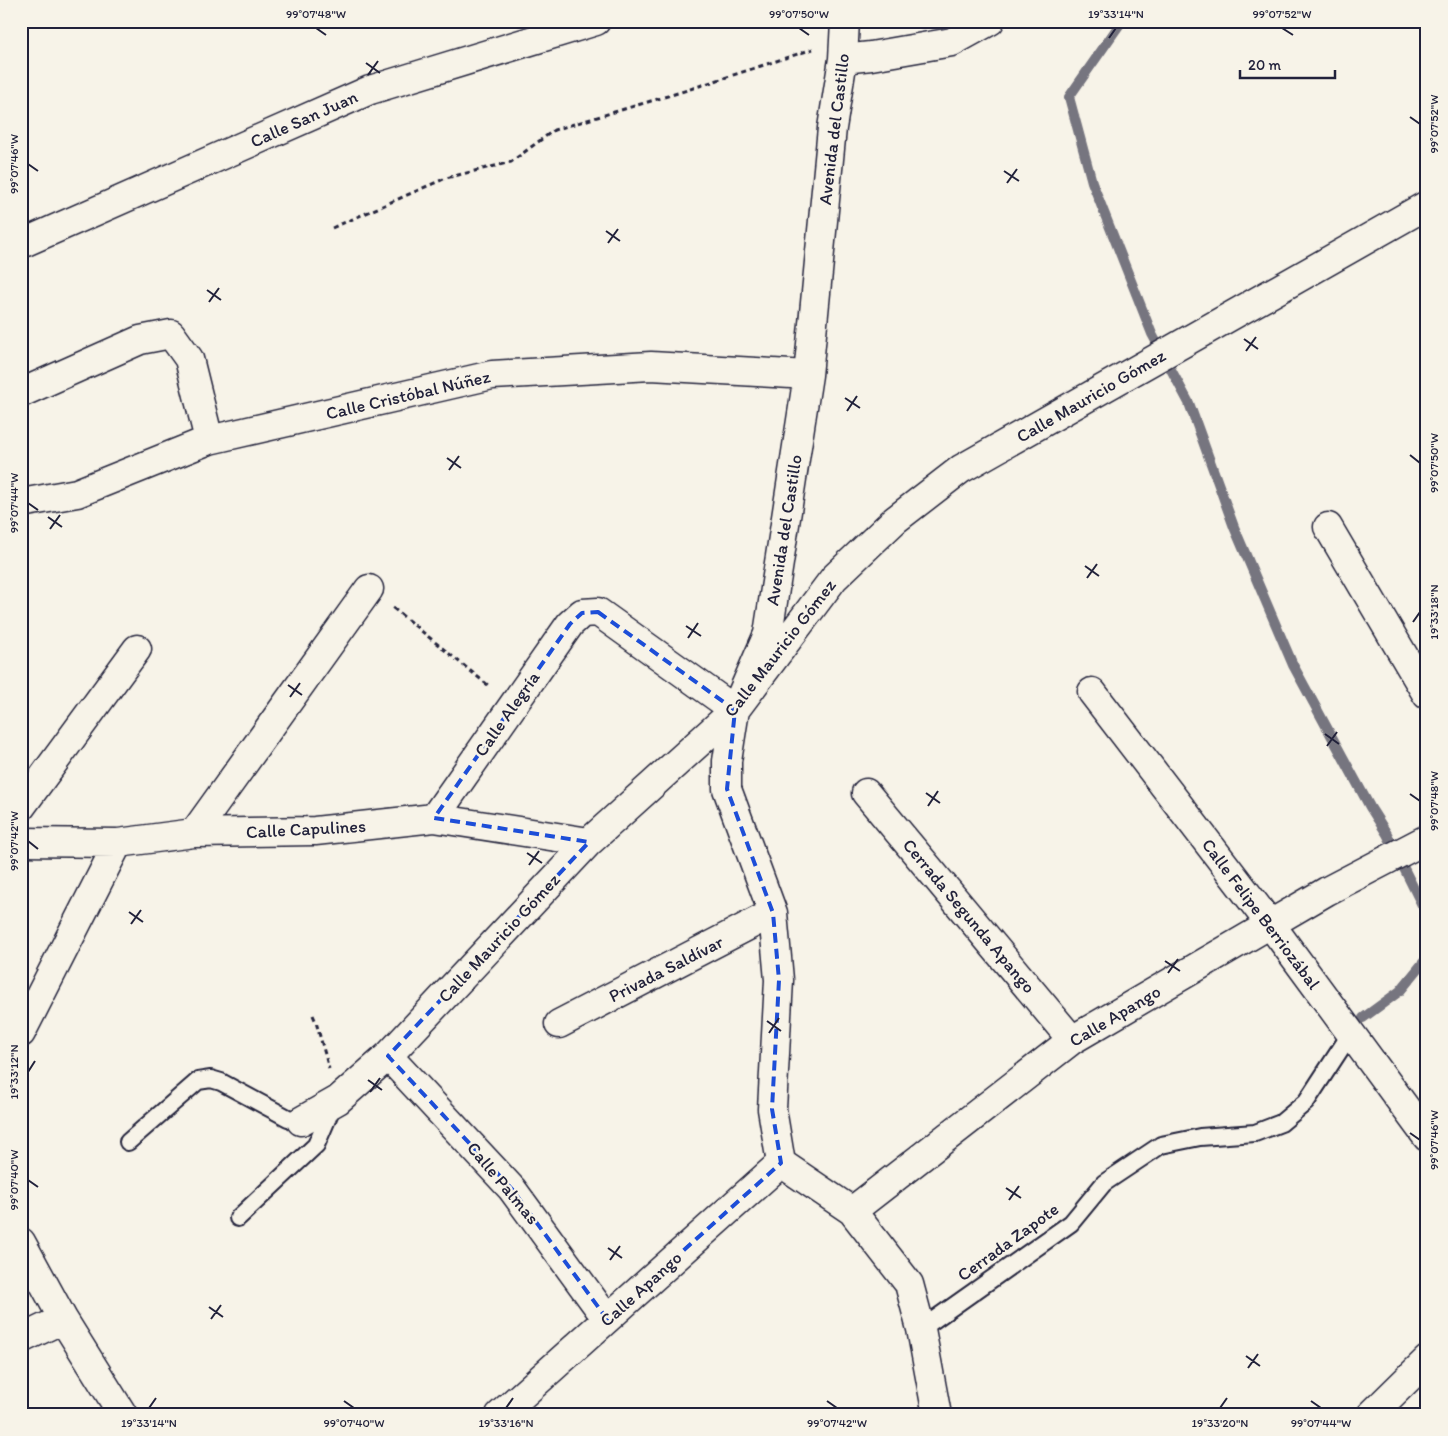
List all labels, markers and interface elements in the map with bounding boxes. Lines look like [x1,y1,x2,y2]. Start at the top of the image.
text: 99°07'48"W [286,7,346,21]
text: 99°07'50"W [769,7,829,21]
text: 19°33'14"N [1088,7,1144,21]
text: 99°07'52"W [1253,7,1311,21]
scale bar [1240,48,1336,80]
street label: Avenida del Castillo [814,52,854,206]
text: 20 m [1248,56,1282,74]
street label: Calle San Juan [247,86,361,152]
text: 99°07'52"W [1427,95,1441,153]
text: 99°07'46"W [7,134,21,194]
street label: Calle Mauricio Gómez [1012,344,1170,448]
street label: Calle Cristóbal Núñez [324,365,492,425]
text: 99°07'50"W [1427,433,1441,493]
street label: Avenida del Castillo [761,453,807,607]
text: 99°07'44"W [7,473,21,533]
street label: Calle Mauricio Gómez [719,574,841,721]
text: 19°33'18"N [1427,584,1441,640]
street label: Calle Alegría [470,667,545,761]
text: 99°07'48"W [1427,771,1441,831]
text: 99°07'42"W [7,811,21,871]
street label: Calle Capulines [245,815,367,843]
street label: Cerrada Segunda Apango [898,834,1040,998]
street label: Calle Felipe Berriozábal [1197,834,1325,994]
street label: Calle Mauricio Gómez [433,868,565,1007]
street label: Privada Saldívar [605,930,728,1007]
street label: Calle Apango [1065,980,1165,1052]
text: 19°33'12"N [7,1044,21,1100]
text: 99°07'46"W [1427,1110,1441,1170]
street label: Calle Palmas [462,1137,544,1229]
text: 99°07'40"W [7,1150,21,1210]
street label: Cerrada Zapote [953,1198,1063,1286]
street label: Calle Apango [595,1246,687,1332]
text: 19°33'14"N [121,1416,177,1430]
text: 99°07'40"W [324,1416,384,1430]
text: 19°33'16"N [478,1416,534,1430]
text: 99°07'42"W [807,1416,867,1430]
text: 19°33'20"N [1192,1416,1248,1430]
text: 99°07'44"W [1291,1416,1351,1430]

